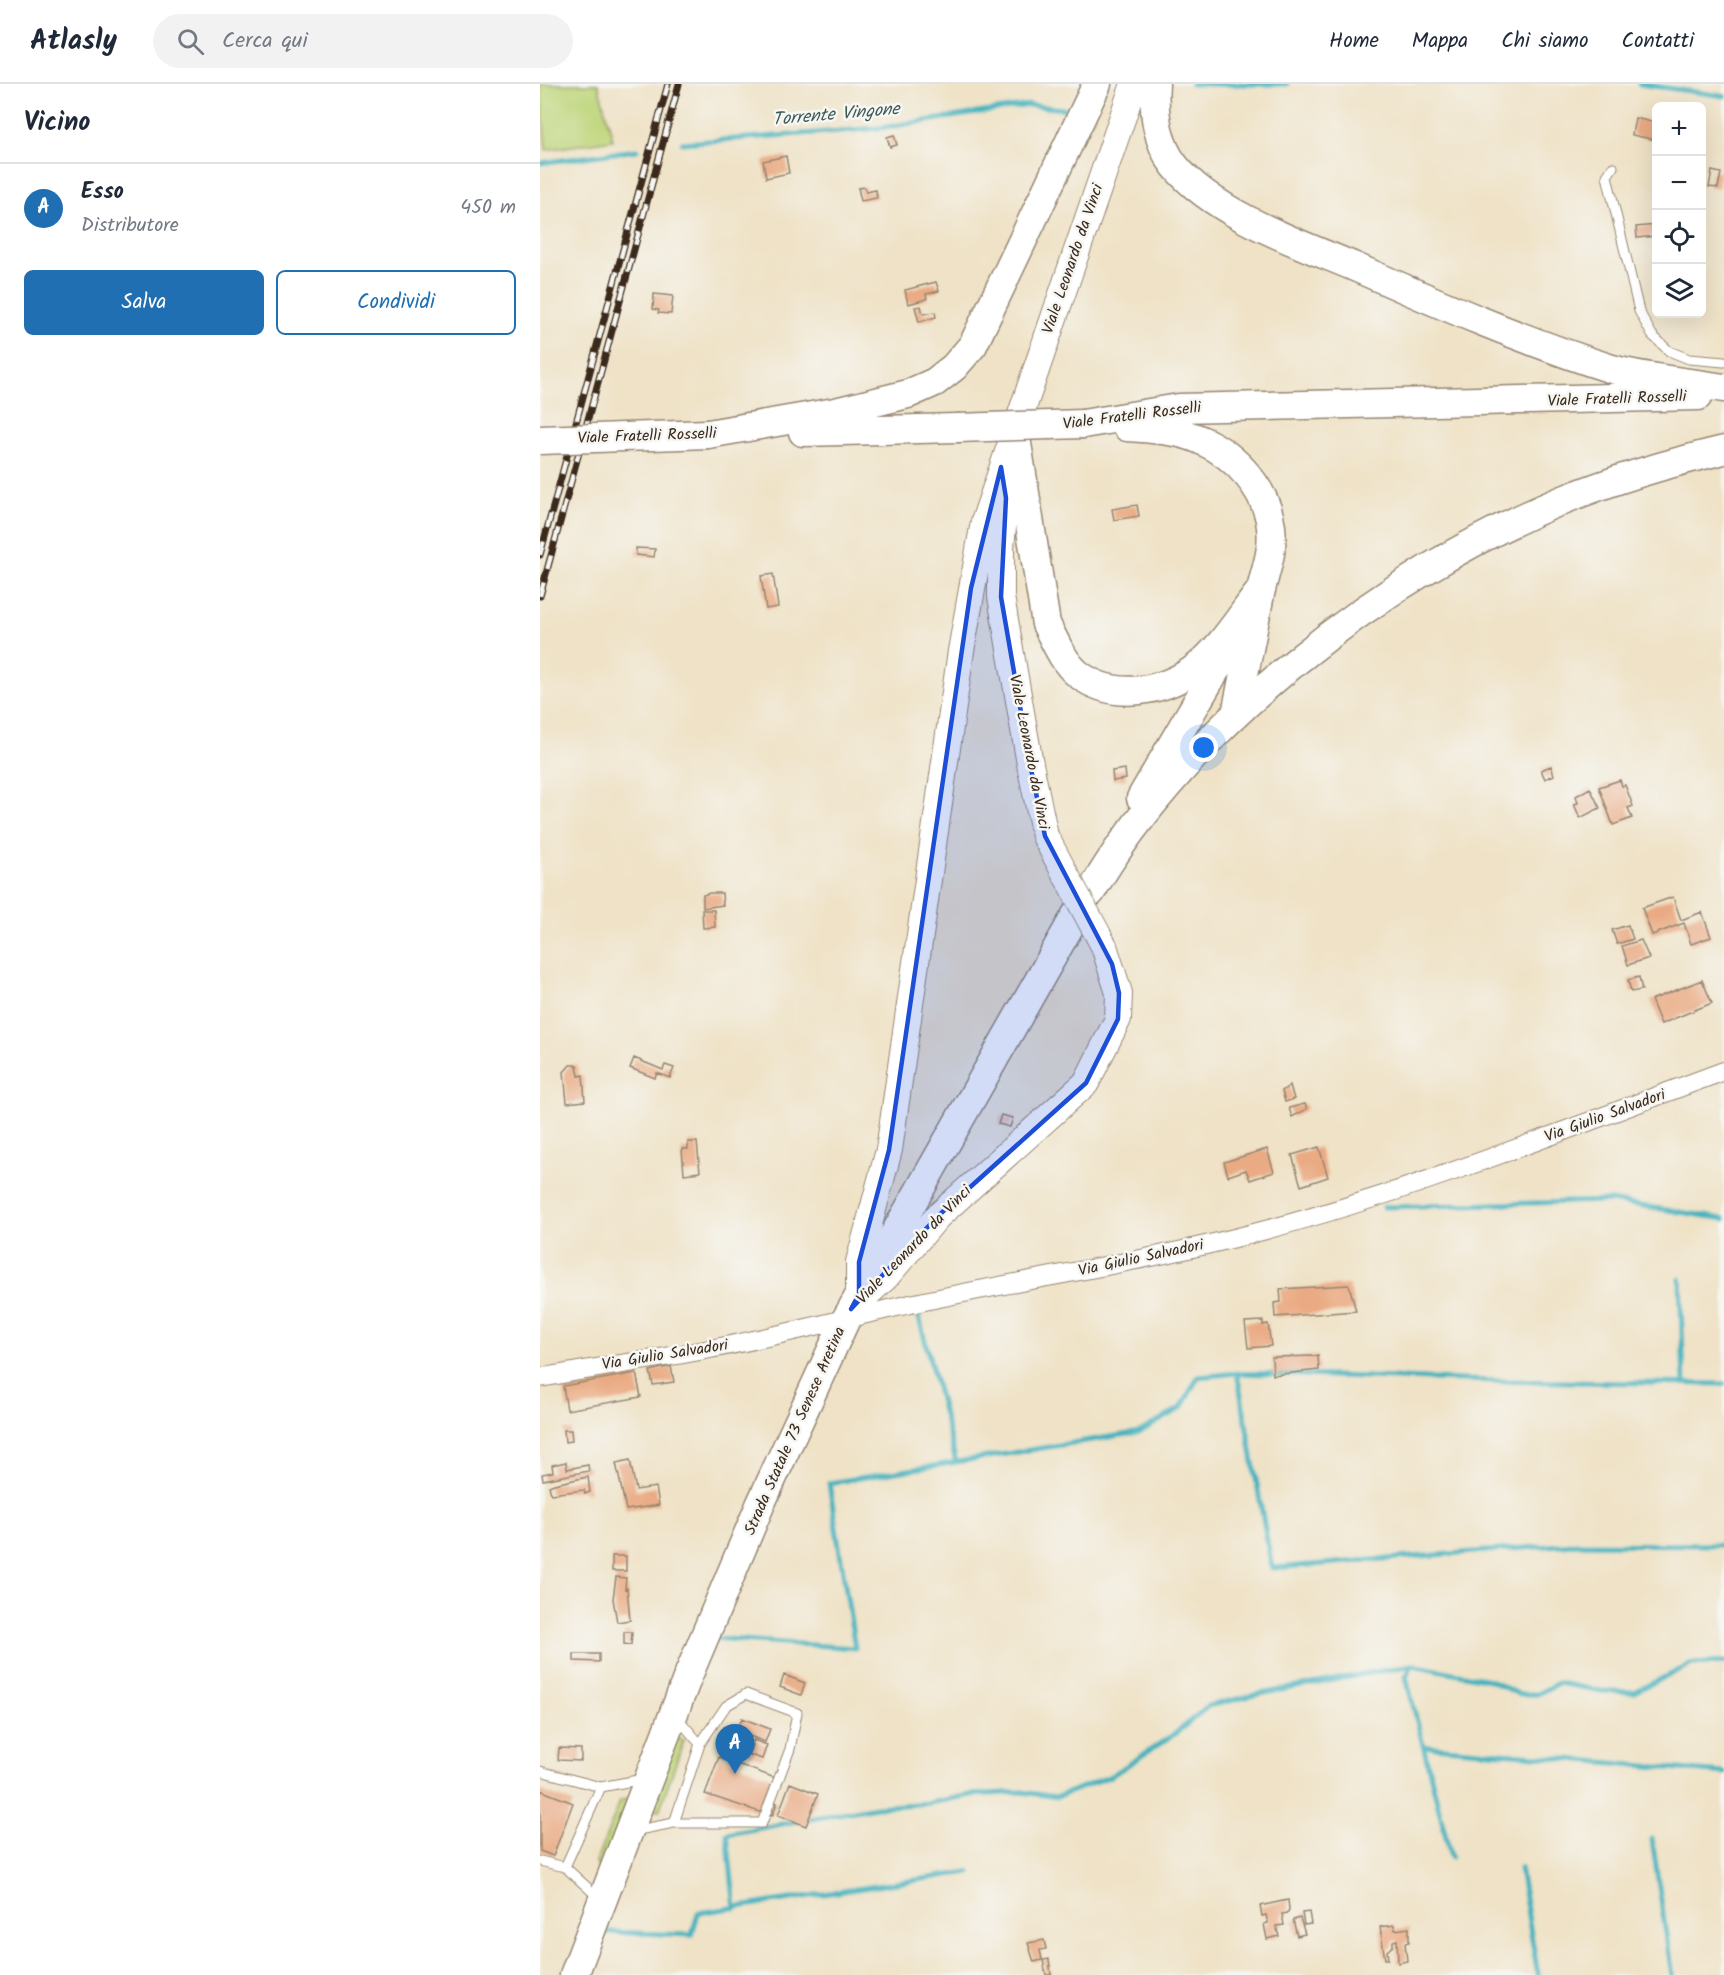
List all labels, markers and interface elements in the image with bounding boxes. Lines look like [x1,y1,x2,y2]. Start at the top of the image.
search box [153,14,573,68]
text: Atlasly [30,19,117,64]
text: Cerca qui [222,24,308,59]
icon: search [174,25,207,58]
text: Home [1329,25,1379,58]
text: Mappa [1412,25,1468,58]
text: Chi siamo [1501,25,1588,58]
text: Contatti [1621,25,1694,58]
water label: Torrente Vingone [771,95,903,135]
text: Vicino [24,102,90,144]
map controls [1652,102,1706,318]
button: + [1652,102,1706,156]
button: − [1652,156,1706,210]
text: Esso [81,175,124,210]
street label: Viale Leonardo da Vinci [1036,179,1111,337]
text: A [37,192,50,224]
text: 450 m [460,192,516,224]
text: Distributore [81,210,179,242]
button: locate [1652,210,1706,264]
button: layers [1652,264,1706,318]
button: Salva [24,270,264,335]
button: Condividi [276,270,516,335]
street label: Viale Fratelli Rosselli [1547,384,1688,414]
street label: Viale Fratelli Rosselli [1061,395,1204,437]
street label: Viale Fratelli Rosselli [577,421,718,451]
street label: Viale Leonardo da Vinci [1002,672,1056,833]
your location [1189,733,1218,762]
street label: Via Giulio Salvadori [1541,1082,1670,1150]
street label: Viale Leonardo da Vinci [850,1179,978,1310]
street label: Via Giulio Salvadori [1076,1232,1207,1283]
street label: Strada Statale 73 Senese Aretina [738,1323,852,1539]
street label: Via Giulio Salvadori [600,1333,731,1377]
pin: A [716,1724,754,1774]

